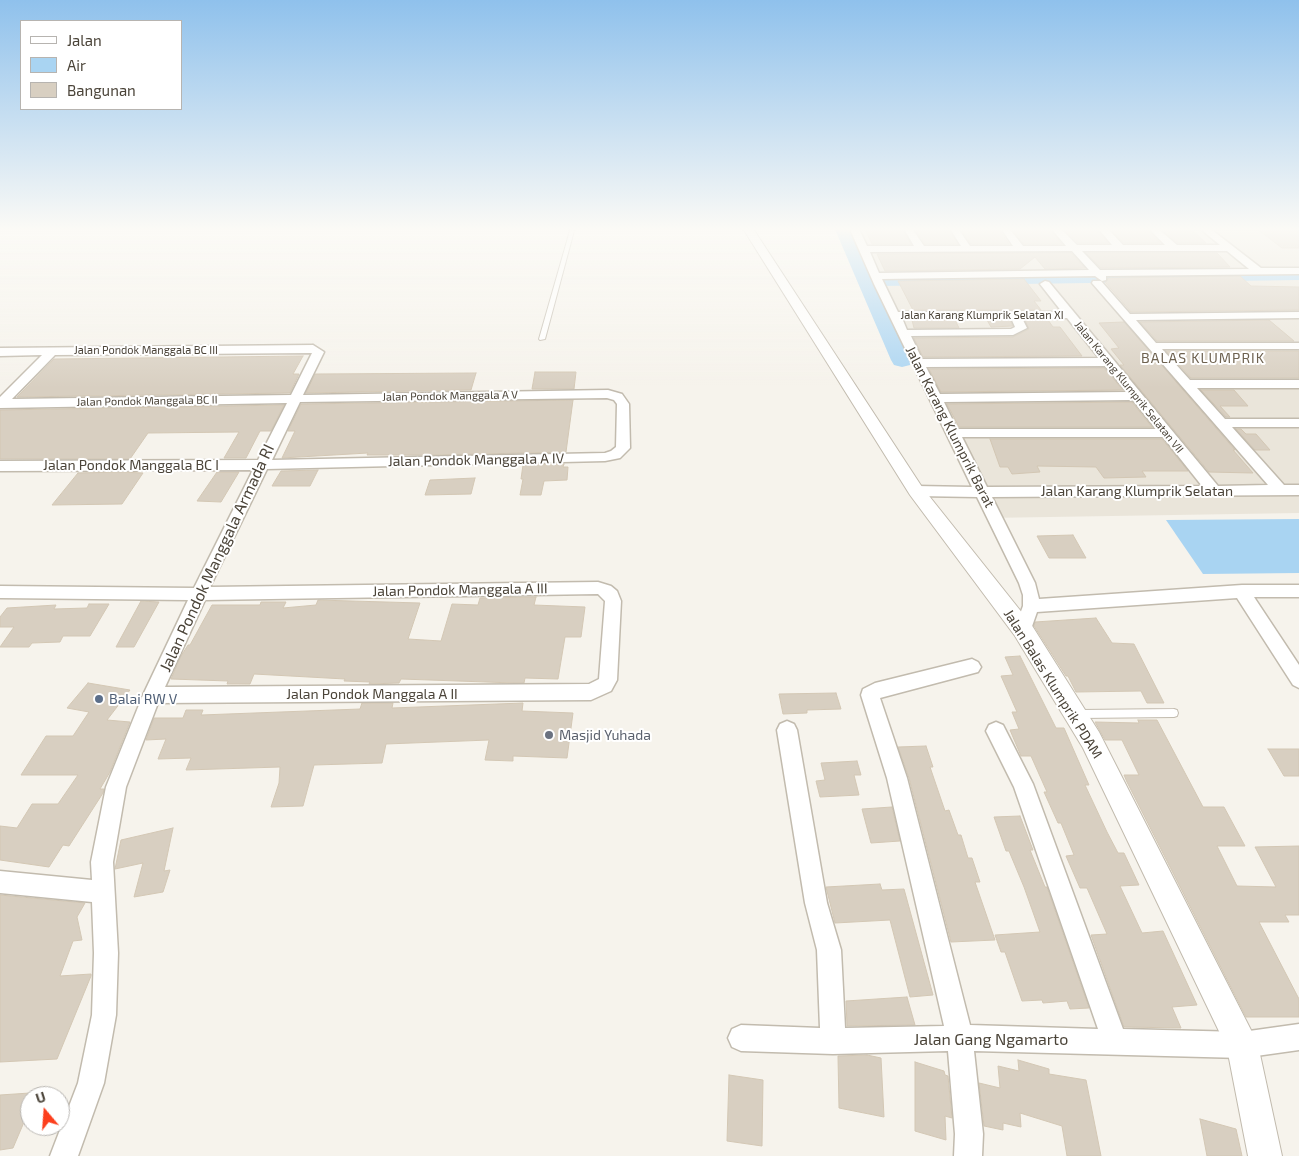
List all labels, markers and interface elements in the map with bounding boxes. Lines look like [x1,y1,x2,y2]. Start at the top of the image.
legend [20,20,182,110]
text: Jalan [67,31,102,49]
text: Air [67,56,86,74]
text: Bangunan [67,81,136,99]
street label: Jalan Karang Klumprik Selatan XI [900,308,1064,322]
street label: Jalan Karang Klumprik Selatan VII [1072,318,1186,456]
street label: Jalan Pondok Manggala BC III [74,343,218,357]
street label: Jalan Karang Klumprik Barat [902,343,998,511]
district label: BALAS KLUMPRIK [1139,350,1267,366]
street label: Jalan Pondok Manggala A V [382,388,518,404]
street label: Jalan Pondok Manggala BC II [76,393,218,409]
street label: Jalan Pondok Manggala Armada RI [156,441,278,675]
street label: Jalan Pondok Manggala A IV [388,450,564,470]
street label: Jalan Pondok Manggala BC I [43,457,219,473]
street label: Jalan Karang Klumprik Selatan [1041,483,1233,499]
street label: Jalan Pondok Manggala A III [372,580,548,600]
street label: Jalan Balas Klumprik PDAM [1000,606,1106,762]
street label: Jalan Pondok Manggala A II [286,686,458,702]
place label: Balai RW V [109,691,177,707]
marker: Balai RW V [93,693,105,705]
place label: Masjid Yuhada [559,727,651,743]
marker: Masjid Yuhada [543,729,555,741]
street label: Jalan Gang Ngamarto [914,1030,1068,1050]
north arrow [20,1086,70,1136]
text: U [33,1088,48,1107]

